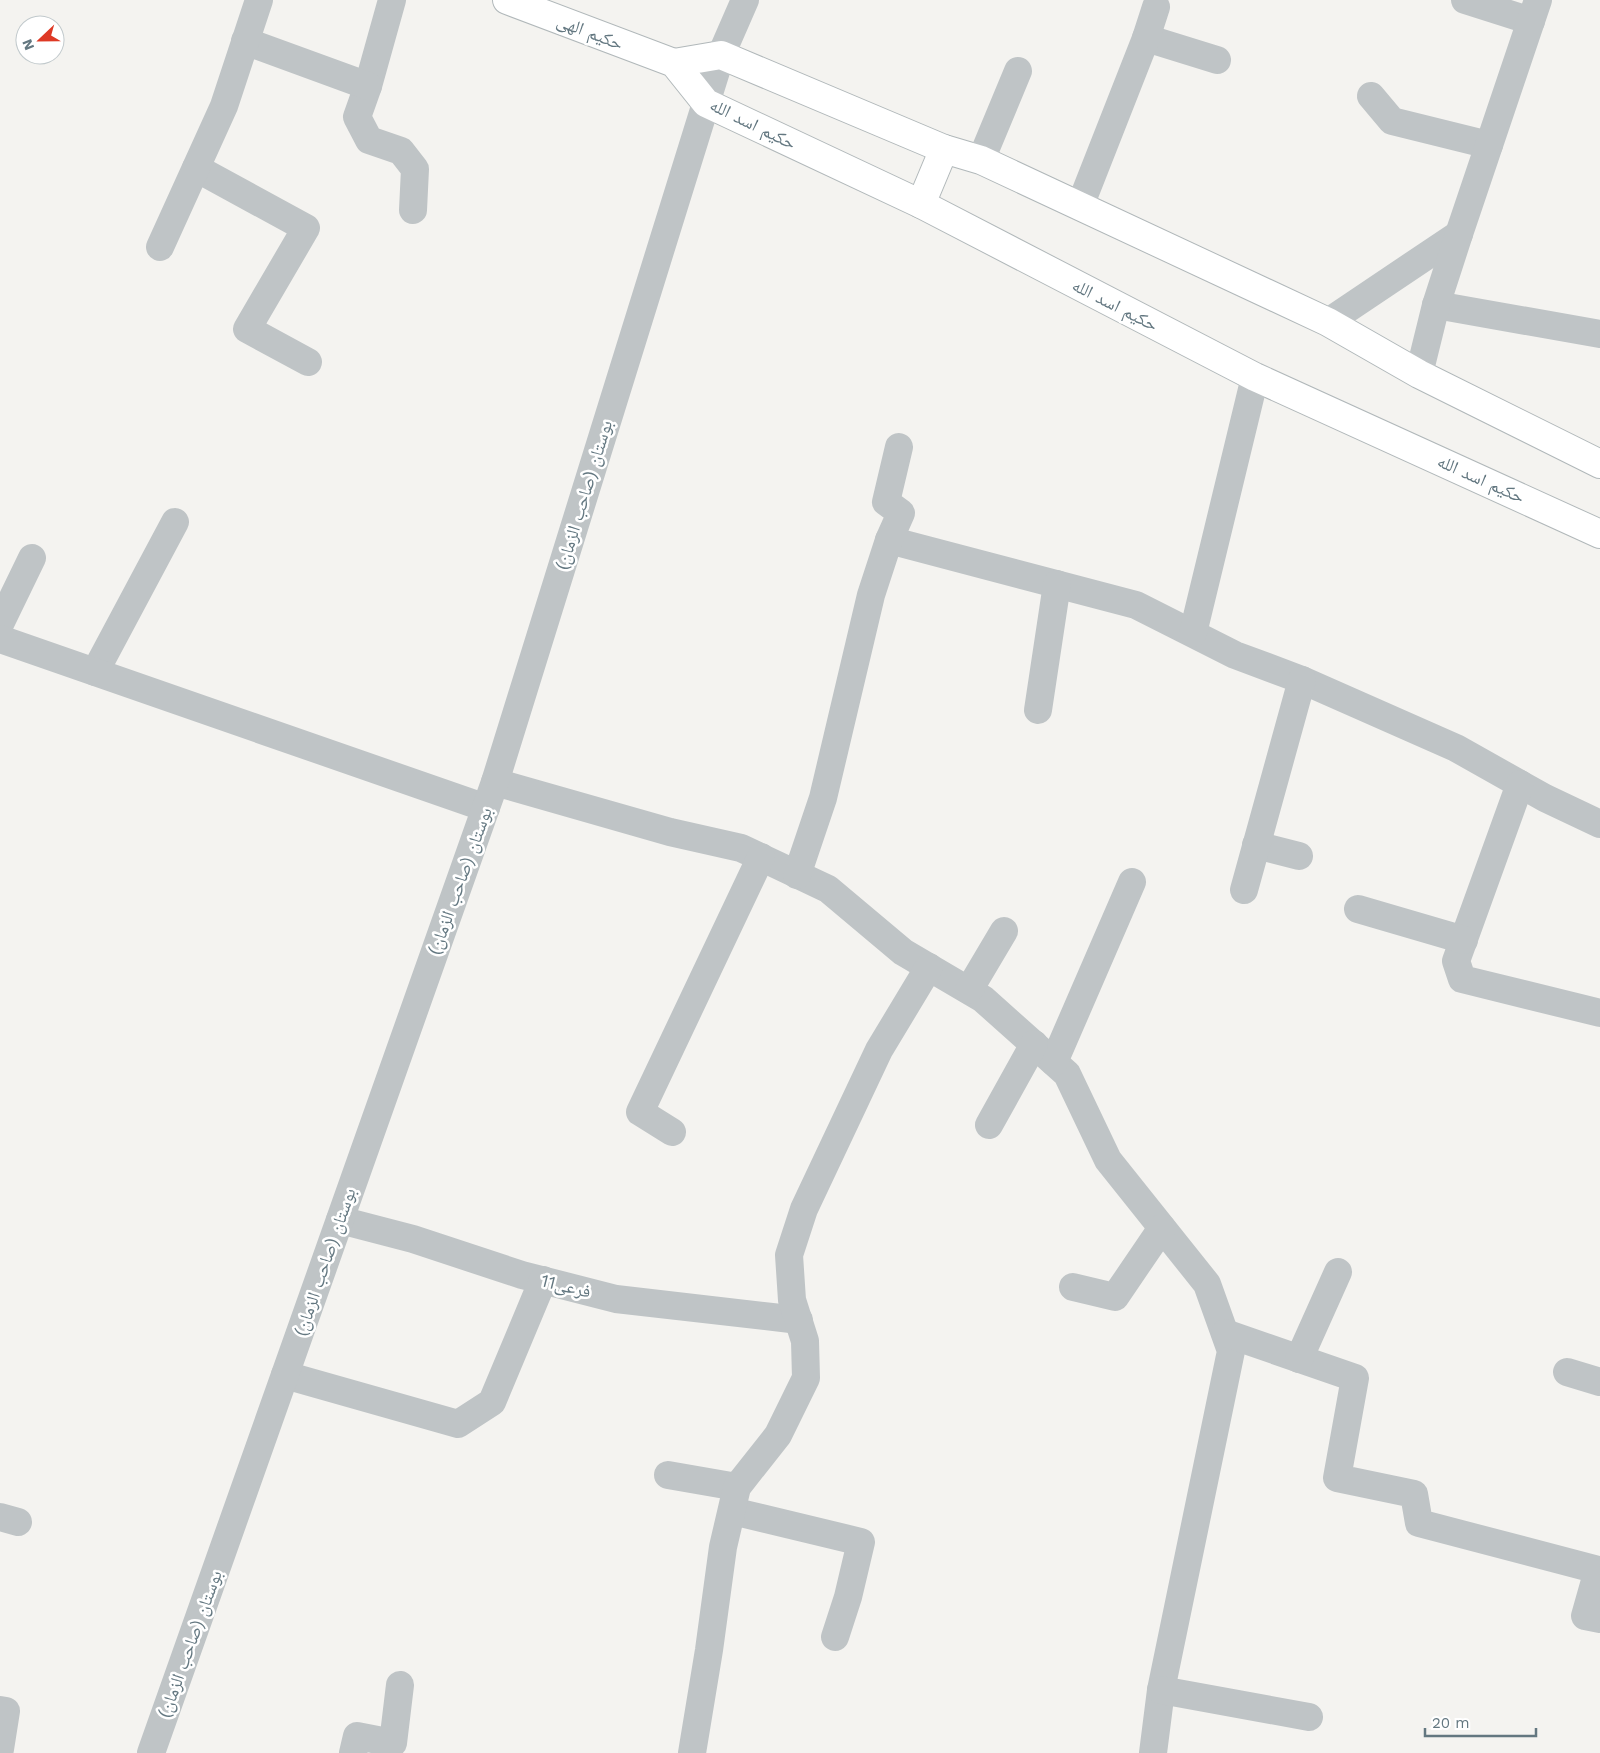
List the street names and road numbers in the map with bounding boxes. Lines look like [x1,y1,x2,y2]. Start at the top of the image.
street label: حکیم الهی [553,9,626,56]
street label: حکیم اسد الله [706,94,800,155]
street label: حکیم اسد الله [1068,274,1162,337]
street label: بوستان (صاحب الزمان) [551,418,617,572]
street label: حکیم اسد الله [1434,450,1528,509]
street label: بوستان (صاحب الزمان) [423,804,497,958]
street label: بوستان (صاحب الزمان) [289,1185,361,1339]
street label: فرعی11 [539,1269,593,1303]
street label: بوستان (صاحب الزمان) [153,1567,227,1721]

